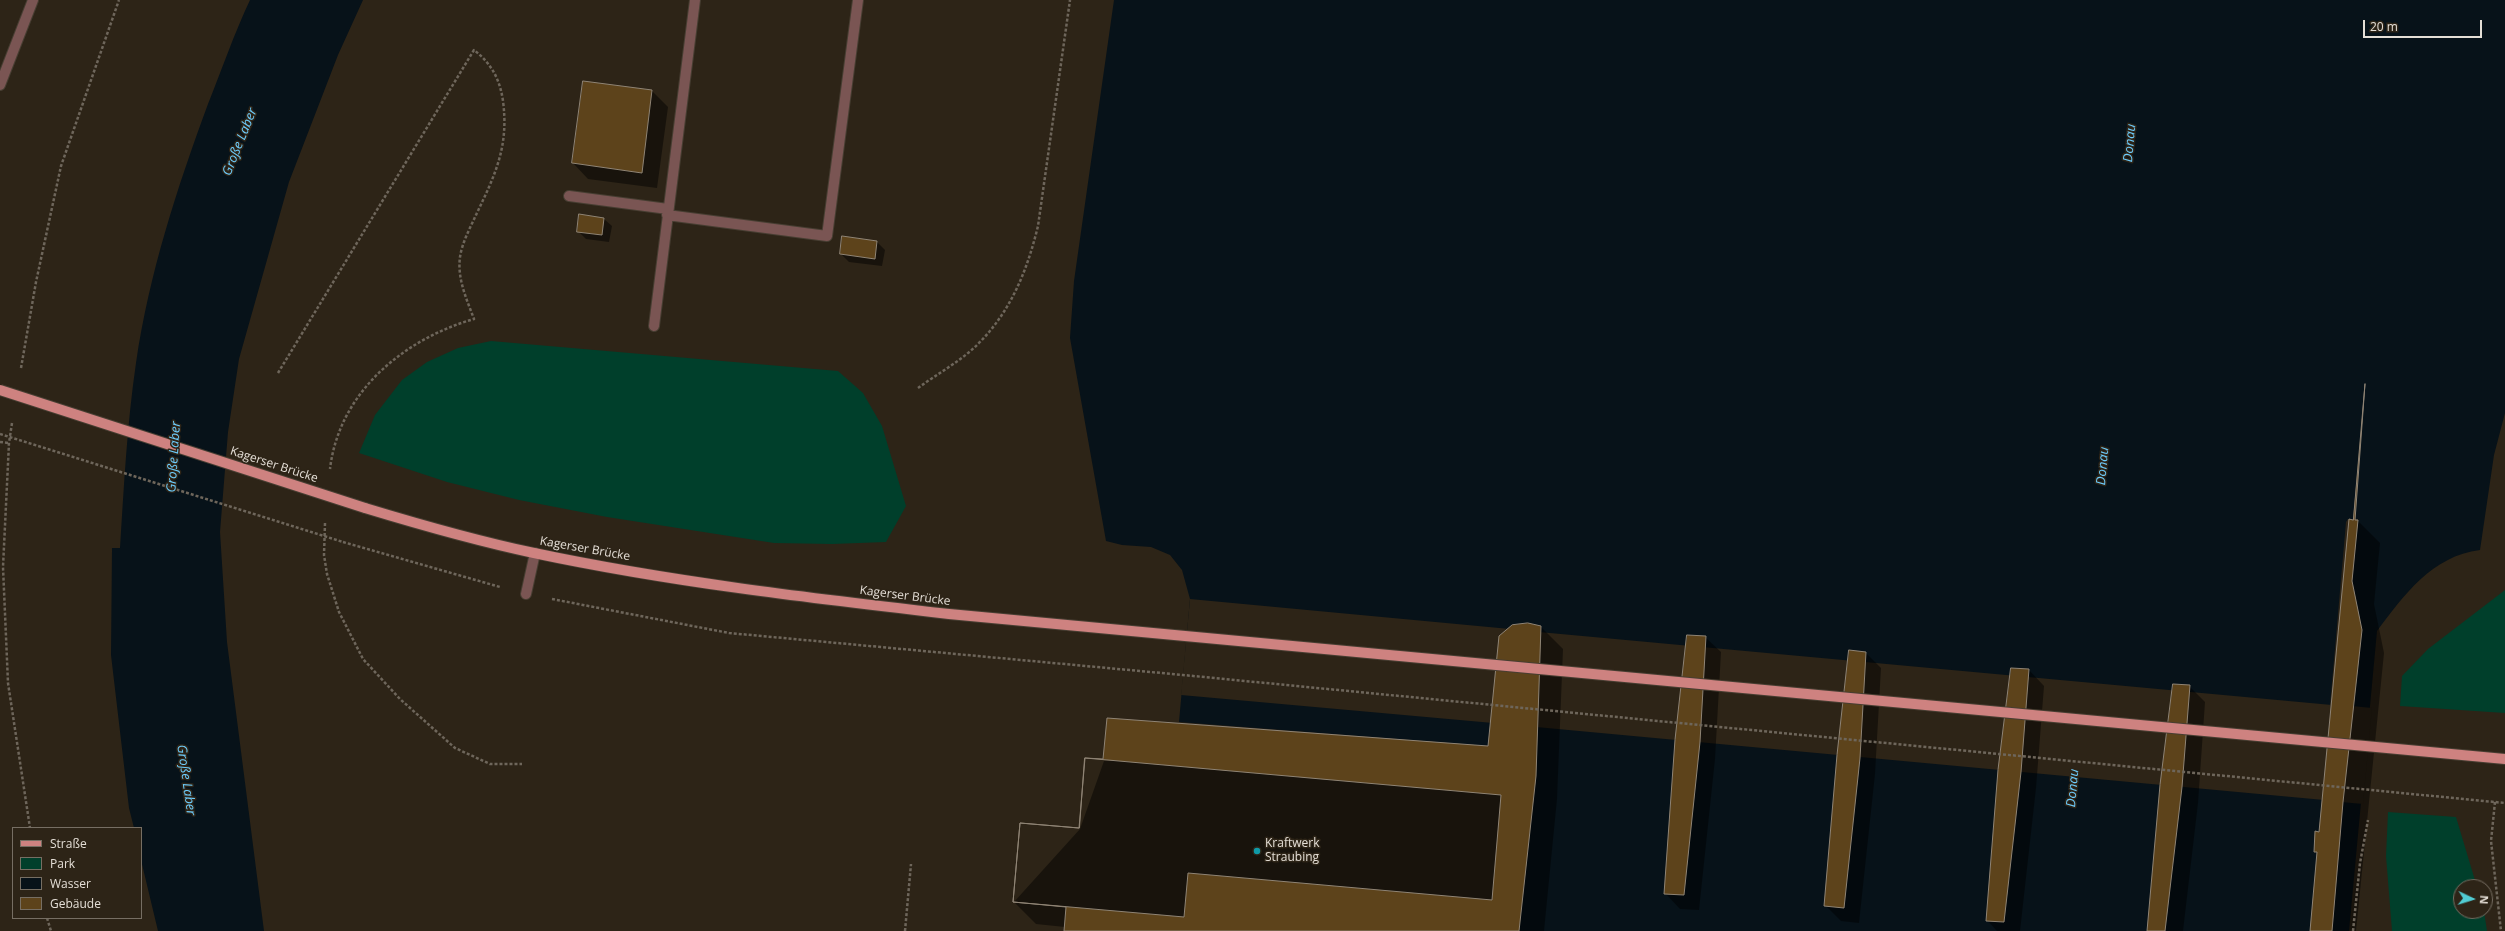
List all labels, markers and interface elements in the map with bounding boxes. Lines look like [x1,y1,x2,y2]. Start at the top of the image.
scale bar [2365,12,2484,38]
text: 20 m [2370,18,2398,35]
water label: Große Laber [219,106,261,178]
water label: Donau [2121,123,2139,163]
water label: Große Laber [164,421,184,493]
street label: Kagerser Brücke [228,444,320,486]
water label: Donau [2094,446,2112,486]
street label: Kagerser Brücke [539,534,631,564]
street label: Kagerser Brücke [859,583,951,609]
water label: Große Laber [173,744,199,816]
water label: Donau [2064,768,2082,808]
legend [12,827,142,919]
text: Straße [50,835,87,852]
place label: Kraftwerk Straubing [1265,837,1319,865]
marker: Kraftwerk Straubing [1252,846,1262,856]
text: Park [50,855,75,872]
text: Wasser [50,875,91,892]
north arrow [2453,879,2493,919]
text: Gebäude [50,895,101,912]
text: N [2477,895,2492,905]

